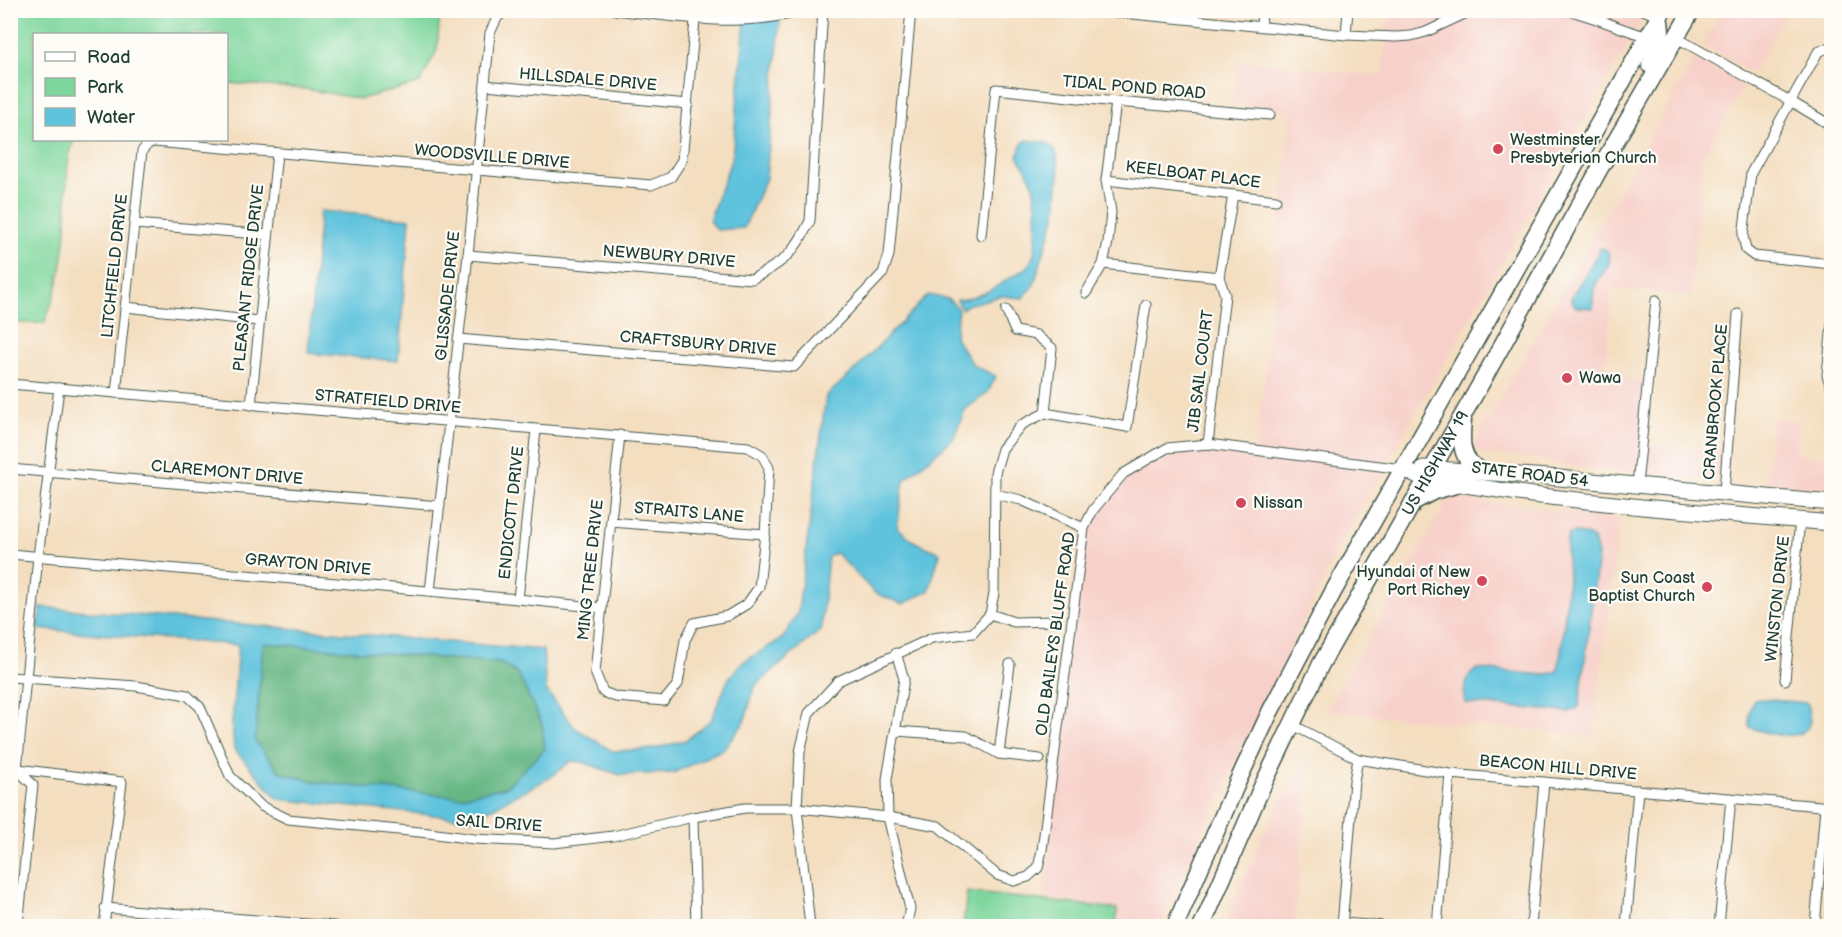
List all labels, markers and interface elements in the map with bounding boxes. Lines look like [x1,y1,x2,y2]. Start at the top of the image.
legend [33,33,228,141]
text: Road [87,47,131,68]
street label: HILLSDALE DRIVE [518,65,658,95]
street label: TIDAL POND ROAD [1062,72,1206,104]
text: Park [87,77,123,98]
text: Water [87,107,135,128]
place label: Westminster Presbyterian Church [1510,131,1657,168]
street label: WOODSVILLE DRIVE [413,141,571,173]
marker: Westminster Presbyterian Church [1491,142,1505,156]
street label: KEELBOAT PLACE [1124,157,1262,193]
street label: PLEASANT RIDGE DRIVE [230,183,268,373]
street label: LITCHFIELD DRIVE [98,193,132,339]
street label: GLISSADE DRIVE [432,230,464,362]
street label: NEWBURY DRIVE [602,242,736,272]
street label: JIB SAIL COURT [1184,309,1218,433]
street label: CRANBROOK PLACE [1700,323,1732,481]
street label: CRAFTSBURY DRIVE [619,328,777,360]
place label: Wawa [1579,369,1621,388]
marker: Wawa [1560,371,1574,385]
street label: STRATFIELD DRIVE [314,386,462,418]
street label: US HIGHWAY 19 [1398,408,1473,519]
street label: ENDICOTT DRIVE [496,445,528,581]
street label: CLAREMONT DRIVE [150,457,304,489]
street label: STATE ROAD 54 [1470,458,1590,492]
place label: Nissan [1253,494,1303,513]
marker: Nissan [1234,496,1248,510]
street label: MING TREE DRIVE [574,499,608,641]
street label: STRAITS LANE [633,499,745,527]
street label: OLD BAILEYS BLUFF ROAD [1032,531,1080,737]
street label: WINSTON DRIVE [1762,535,1794,663]
street label: GRAYTON DRIVE [244,550,372,580]
place label: Hyundai of New Port Richey [1356,563,1471,600]
place label: Sun Coast Baptist Church [1588,569,1695,606]
marker: Hyundai of New Port Richey [1475,574,1489,588]
marker: Sun Coast Baptist Church [1700,580,1714,594]
street label: BEACON HILL DRIVE [1478,752,1638,784]
street label: SAIL DRIVE [455,812,543,836]

